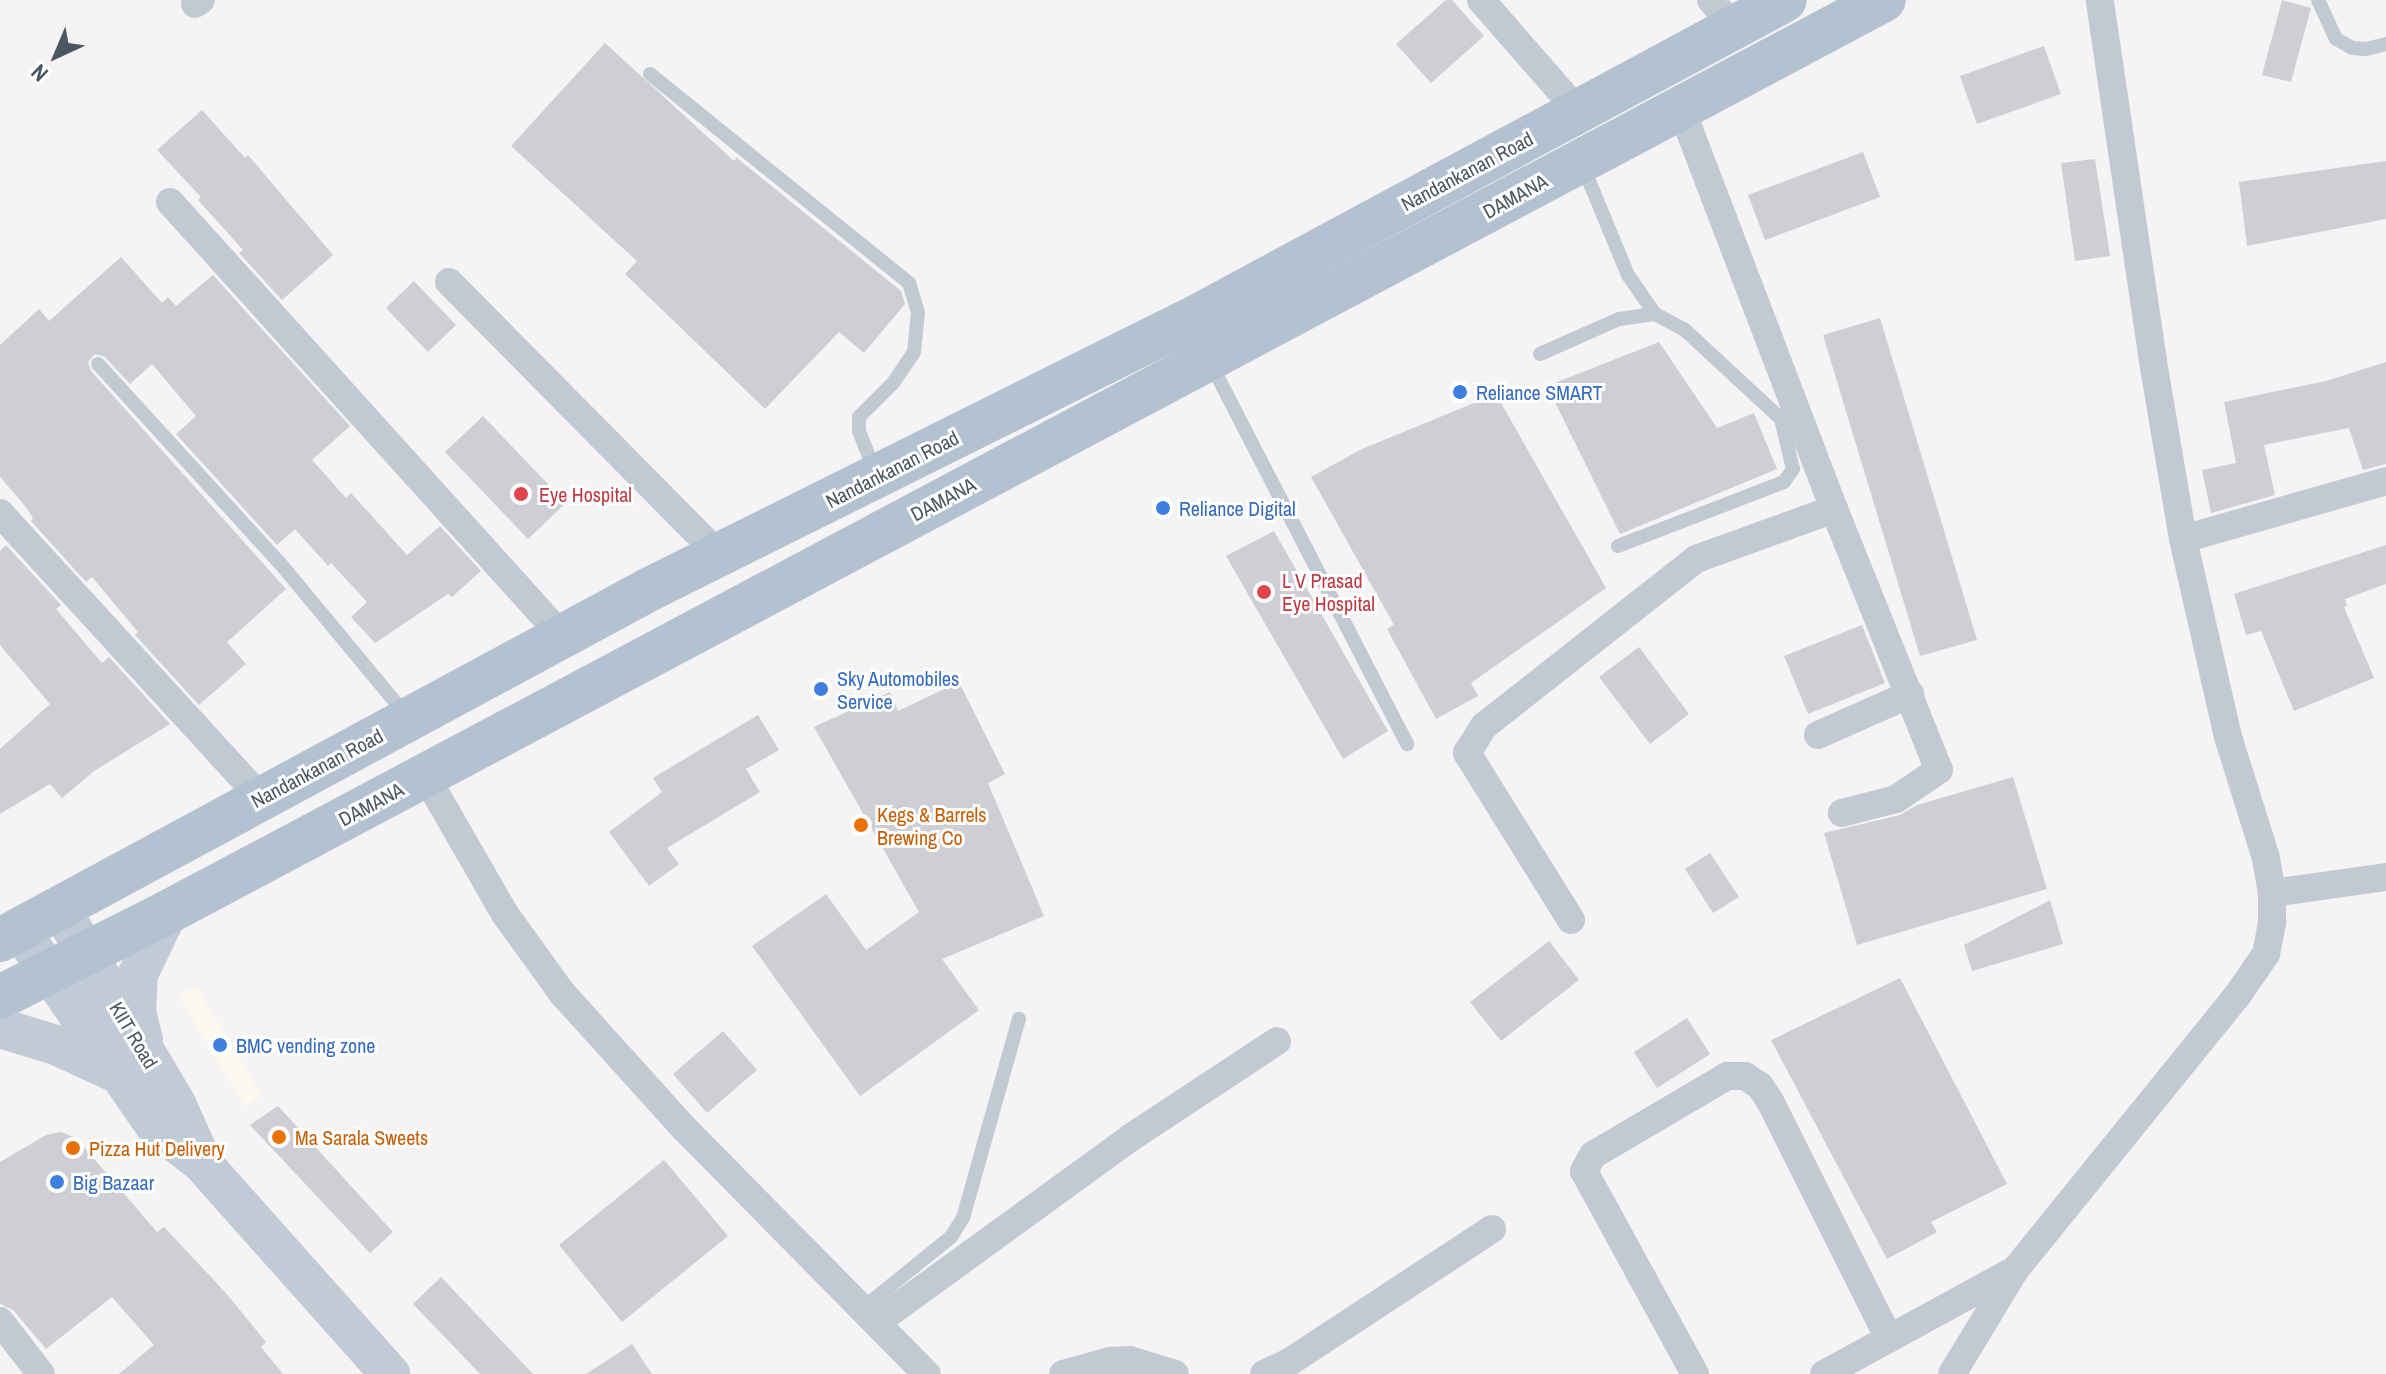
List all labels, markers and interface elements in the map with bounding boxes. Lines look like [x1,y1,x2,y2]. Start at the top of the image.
north arrow [16,16,96,96]
text: N [24,58,54,89]
street label: Nandankanan Road [1397,126,1537,216]
street label: DAMANA [1479,168,1551,224]
place label: Reliance SMART [1476,380,1602,404]
marker: Reliance SMART [1451,383,1469,401]
street label: Nandankanan Road [822,425,962,513]
street label: DAMANA [906,472,980,526]
place label: Eye Hospital [539,482,632,506]
marker: Eye Hospital [510,483,532,505]
place label: Reliance Digital [1179,496,1296,520]
marker: Reliance Digital [1154,499,1172,517]
place label: L V Prasad Eye Hospital [1282,568,1375,615]
marker: L V Prasad Eye Hospital [1253,581,1275,603]
place label: Sky Automobiles Service [837,666,960,713]
marker: Sky Automobiles Service [812,680,830,698]
street label: Nandankanan Road [247,723,387,813]
street label: DAMANA [334,777,408,831]
place label: Kegs & Barrels Brewing Co [877,802,986,849]
marker: Kegs & Barrels Brewing Co [852,816,870,834]
street label: KIIT Road [105,997,163,1073]
place label: BMC vending zone [236,1033,375,1057]
marker: BMC vending zone [211,1036,229,1054]
place label: Ma Sarala Sweets [295,1125,428,1149]
marker: Ma Sarala Sweets [270,1128,288,1146]
place label: Pizza Hut Delivery [89,1136,225,1160]
marker: Pizza Hut Delivery [64,1139,82,1157]
place label: Big Bazaar [73,1170,154,1194]
marker: Big Bazaar [48,1173,66,1191]

